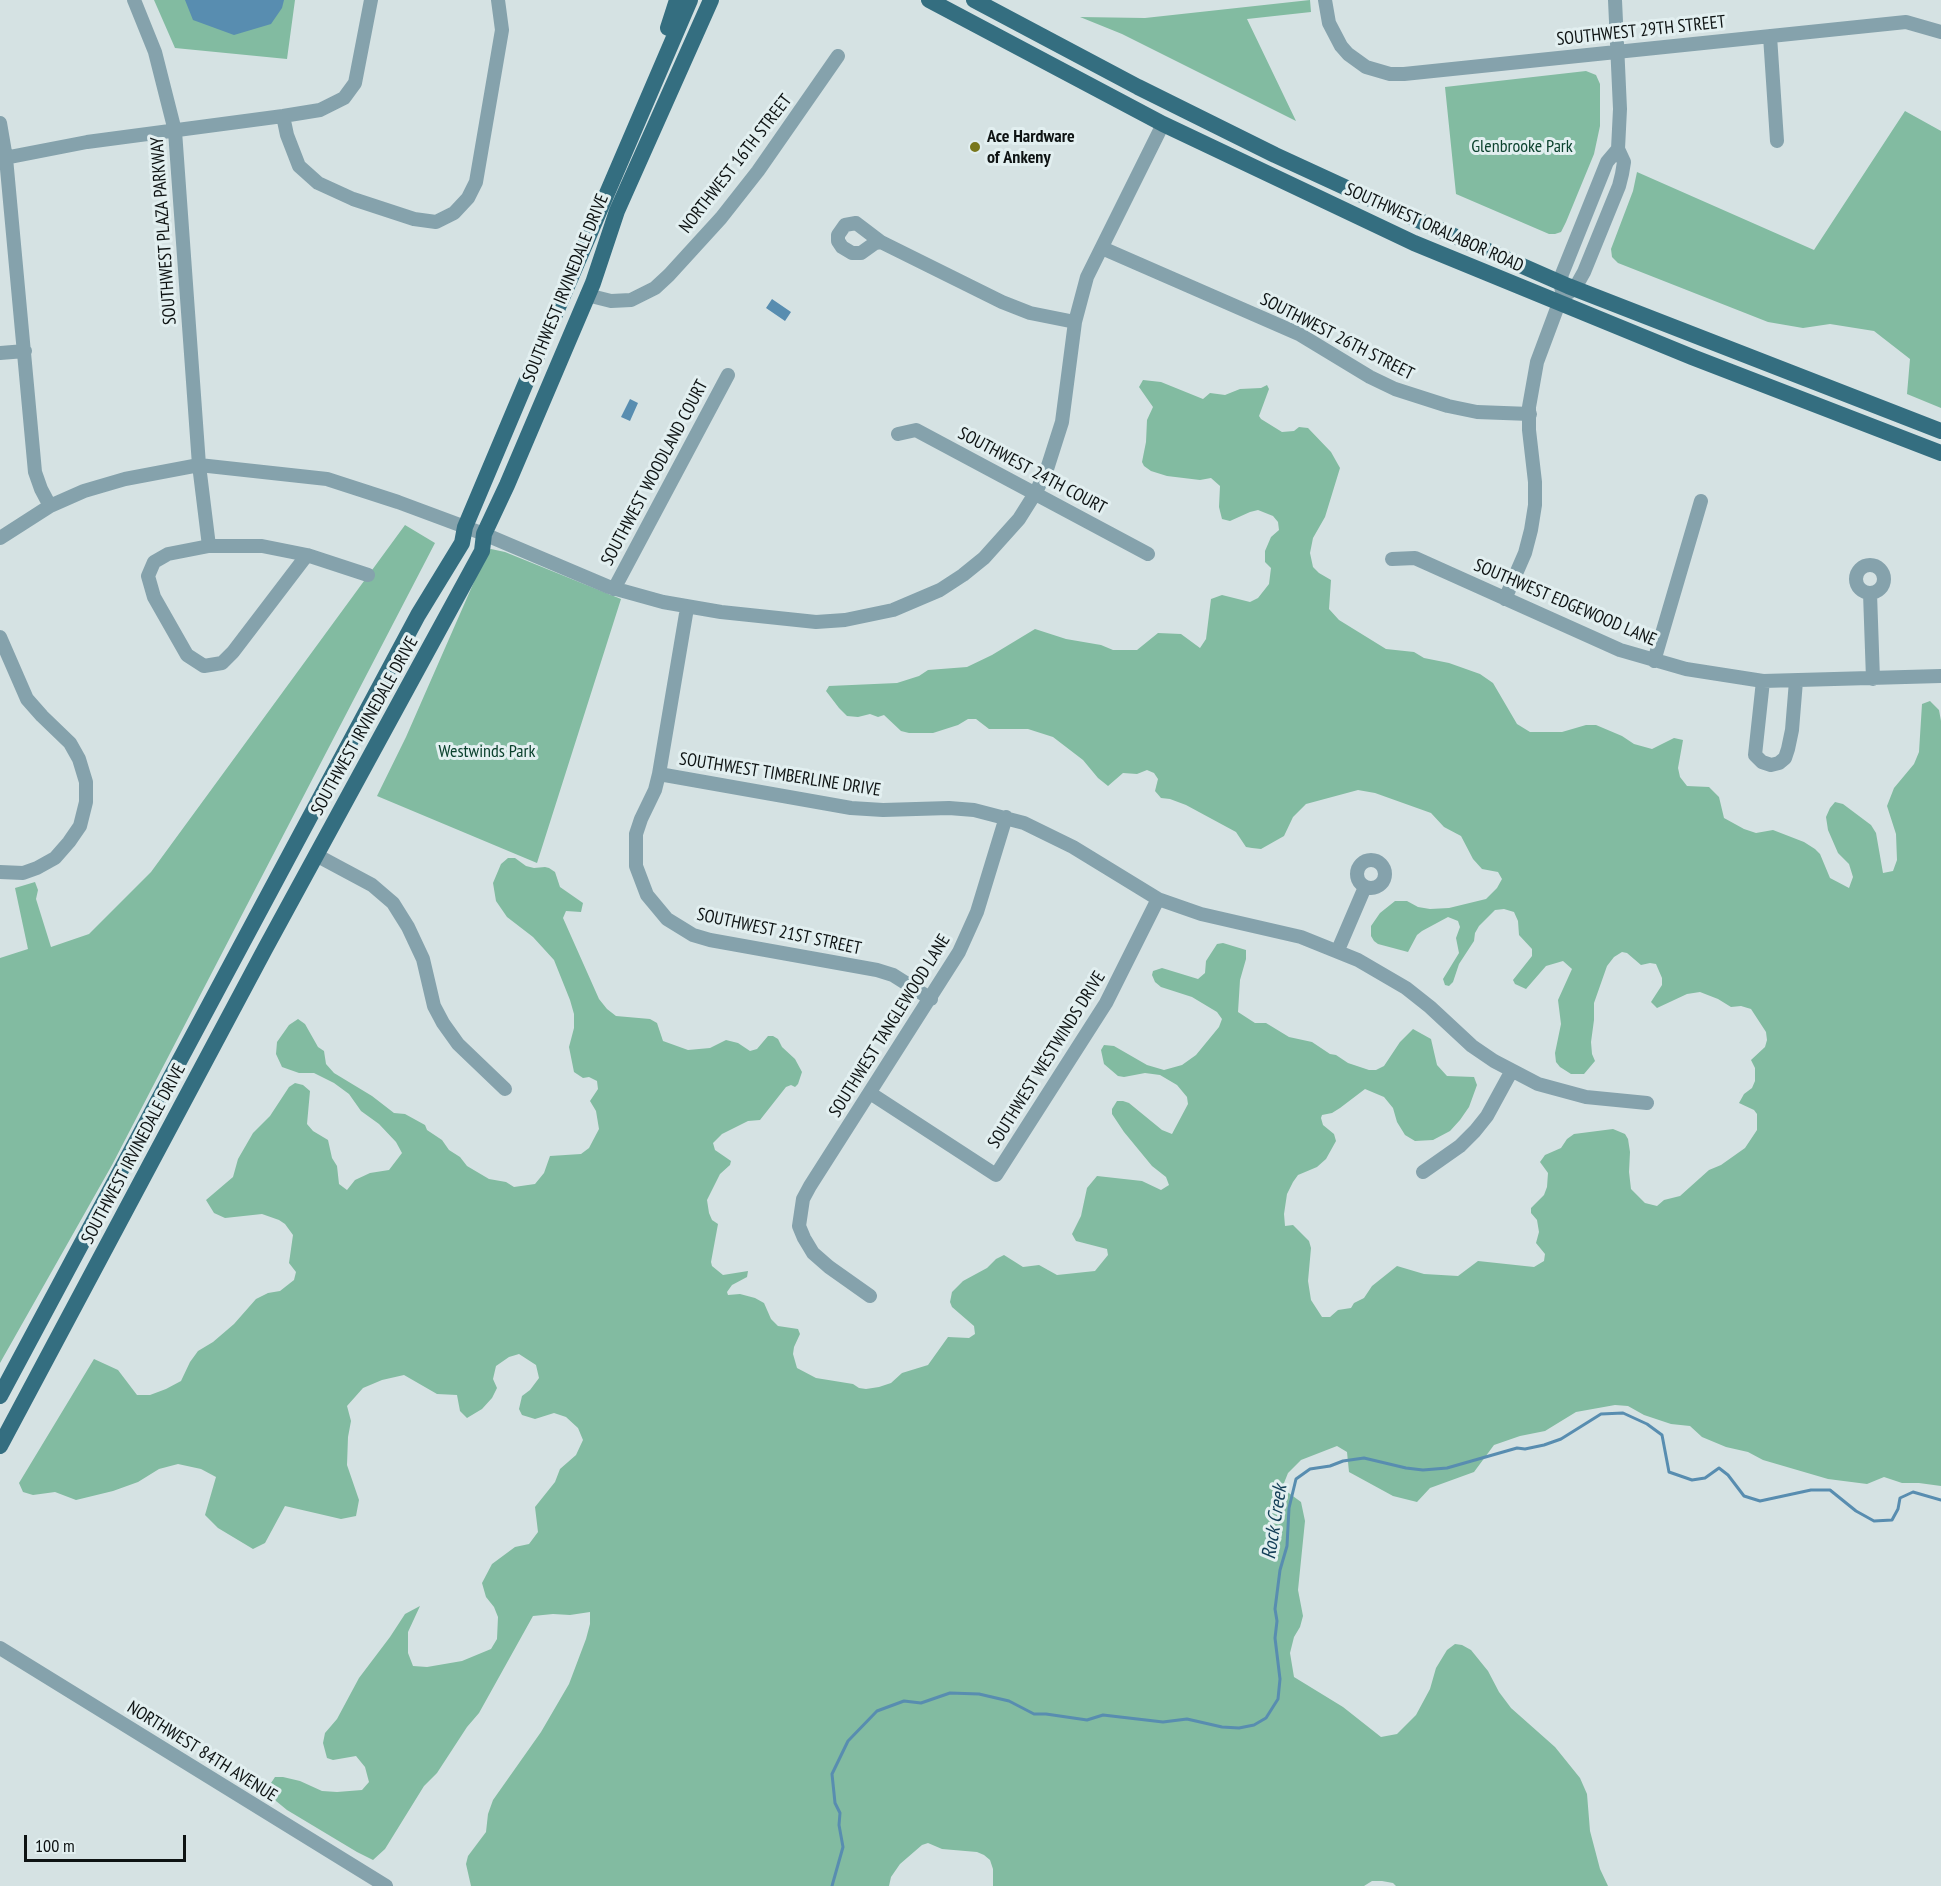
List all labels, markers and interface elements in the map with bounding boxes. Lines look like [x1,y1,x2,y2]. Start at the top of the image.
street label: SOUTHWEST 29TH STREET [1556,11,1726,51]
street label: NORTHWEST 16TH STREET [675,90,797,238]
place label: Ace Hardware of Ankeny [987,126,1075,168]
street label: SOUTHWEST PLAZA PARKWAY [147,136,181,326]
park label: Glenbrooke Park [1471,136,1573,158]
marker: Ace Hardware of Ankeny [968,140,982,154]
street label: SOUTHWEST ORALABOR ROAD [1341,179,1527,277]
street label: SOUTHWEST IRVINEDALE DRIVE [518,191,614,385]
street label: SOUTHWEST 26TH STREET [1257,289,1417,385]
street label: SOUTHWEST WOODLAND COURT [597,377,713,569]
street label: SOUTHWEST 24TH COURT [954,423,1110,519]
street label: SOUTHWEST EDGEWOOD LANE [1471,555,1659,651]
street label: SOUTHWEST IRVINEDALE DRIVE [307,633,423,819]
park label: Westwinds Park [439,741,535,763]
street label: SOUTHWEST TIMBERLINE DRIVE [678,748,882,802]
street label: SOUTHWEST 21ST STREET [695,904,863,960]
street label: SOUTHWEST TANGLEWOOD LANE [825,931,955,1121]
street label: SOUTHWEST WESTWINDS DRIVE [984,967,1110,1153]
street label: SOUTHWEST IRVINEDALE DRIVE [77,1060,191,1248]
water label: Rock Creek [1257,1483,1293,1561]
street label: NORTHWEST 84TH AVENUE [123,1697,281,1807]
scale bar [27,1823,189,1861]
text: 100 m [35,1834,75,1857]

